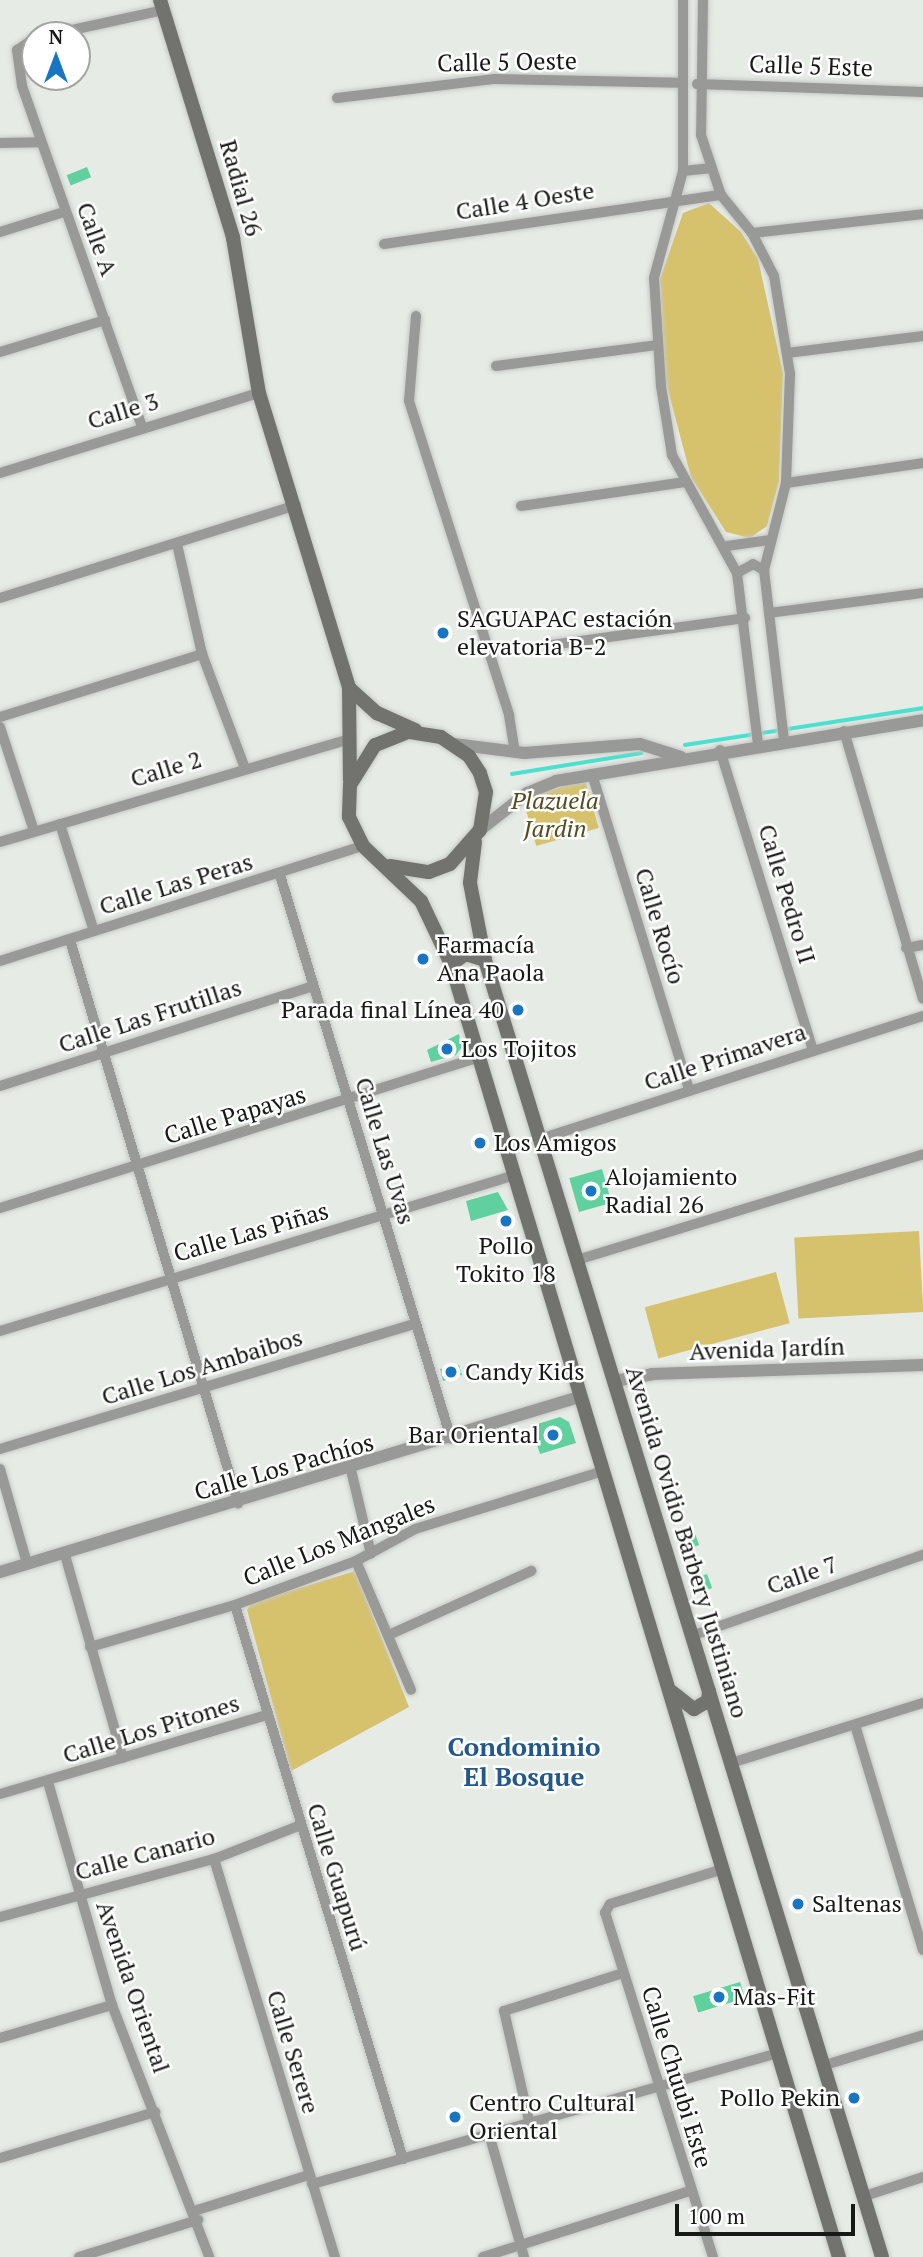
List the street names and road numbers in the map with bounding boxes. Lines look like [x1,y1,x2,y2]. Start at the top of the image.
street label: Calle 5 Oeste [437,46,577,78]
street label: Calle 5 Este [749,49,873,83]
street label: Radial 26 [214,137,268,239]
street label: Calle 4 Oeste [454,176,596,226]
street label: Calle A [70,198,124,280]
street label: Calle 3 [84,387,162,435]
street label: Calle 2 [127,745,205,793]
street label: Calle Pedro II [752,821,822,967]
street label: Calle Las Peras [96,847,256,921]
street label: Calle Rocío [629,865,691,987]
street label: Calle Las Frutillas [55,973,245,1059]
street label: Calle Primavera [640,1017,810,1097]
street label: Calle Las Uvas [349,1074,421,1228]
street label: Calle Papayas [161,1080,309,1150]
street label: Calle Las Piñas [170,1196,332,1268]
street label: Calle Los Ambaibos [98,1323,306,1411]
street label: Avenida Jardín [689,1332,845,1366]
street label: Avenida Ovidio Barbery Justiniano [620,1363,754,1721]
street label: Calle Los Pachíos [191,1428,377,1506]
street label: Calle Los Mangales [239,1489,439,1593]
street label: Calle 7 [763,1550,841,1600]
street label: Calle Los Pitones [59,1688,243,1770]
street label: Calle Guapurú [301,1800,373,1954]
street label: Calle Canario [72,1822,218,1886]
street label: Avenida Oriental [90,1897,176,2077]
street label: Calle Chuubi Este [636,1983,718,2171]
street label: Calle Serere [261,1987,325,2117]

